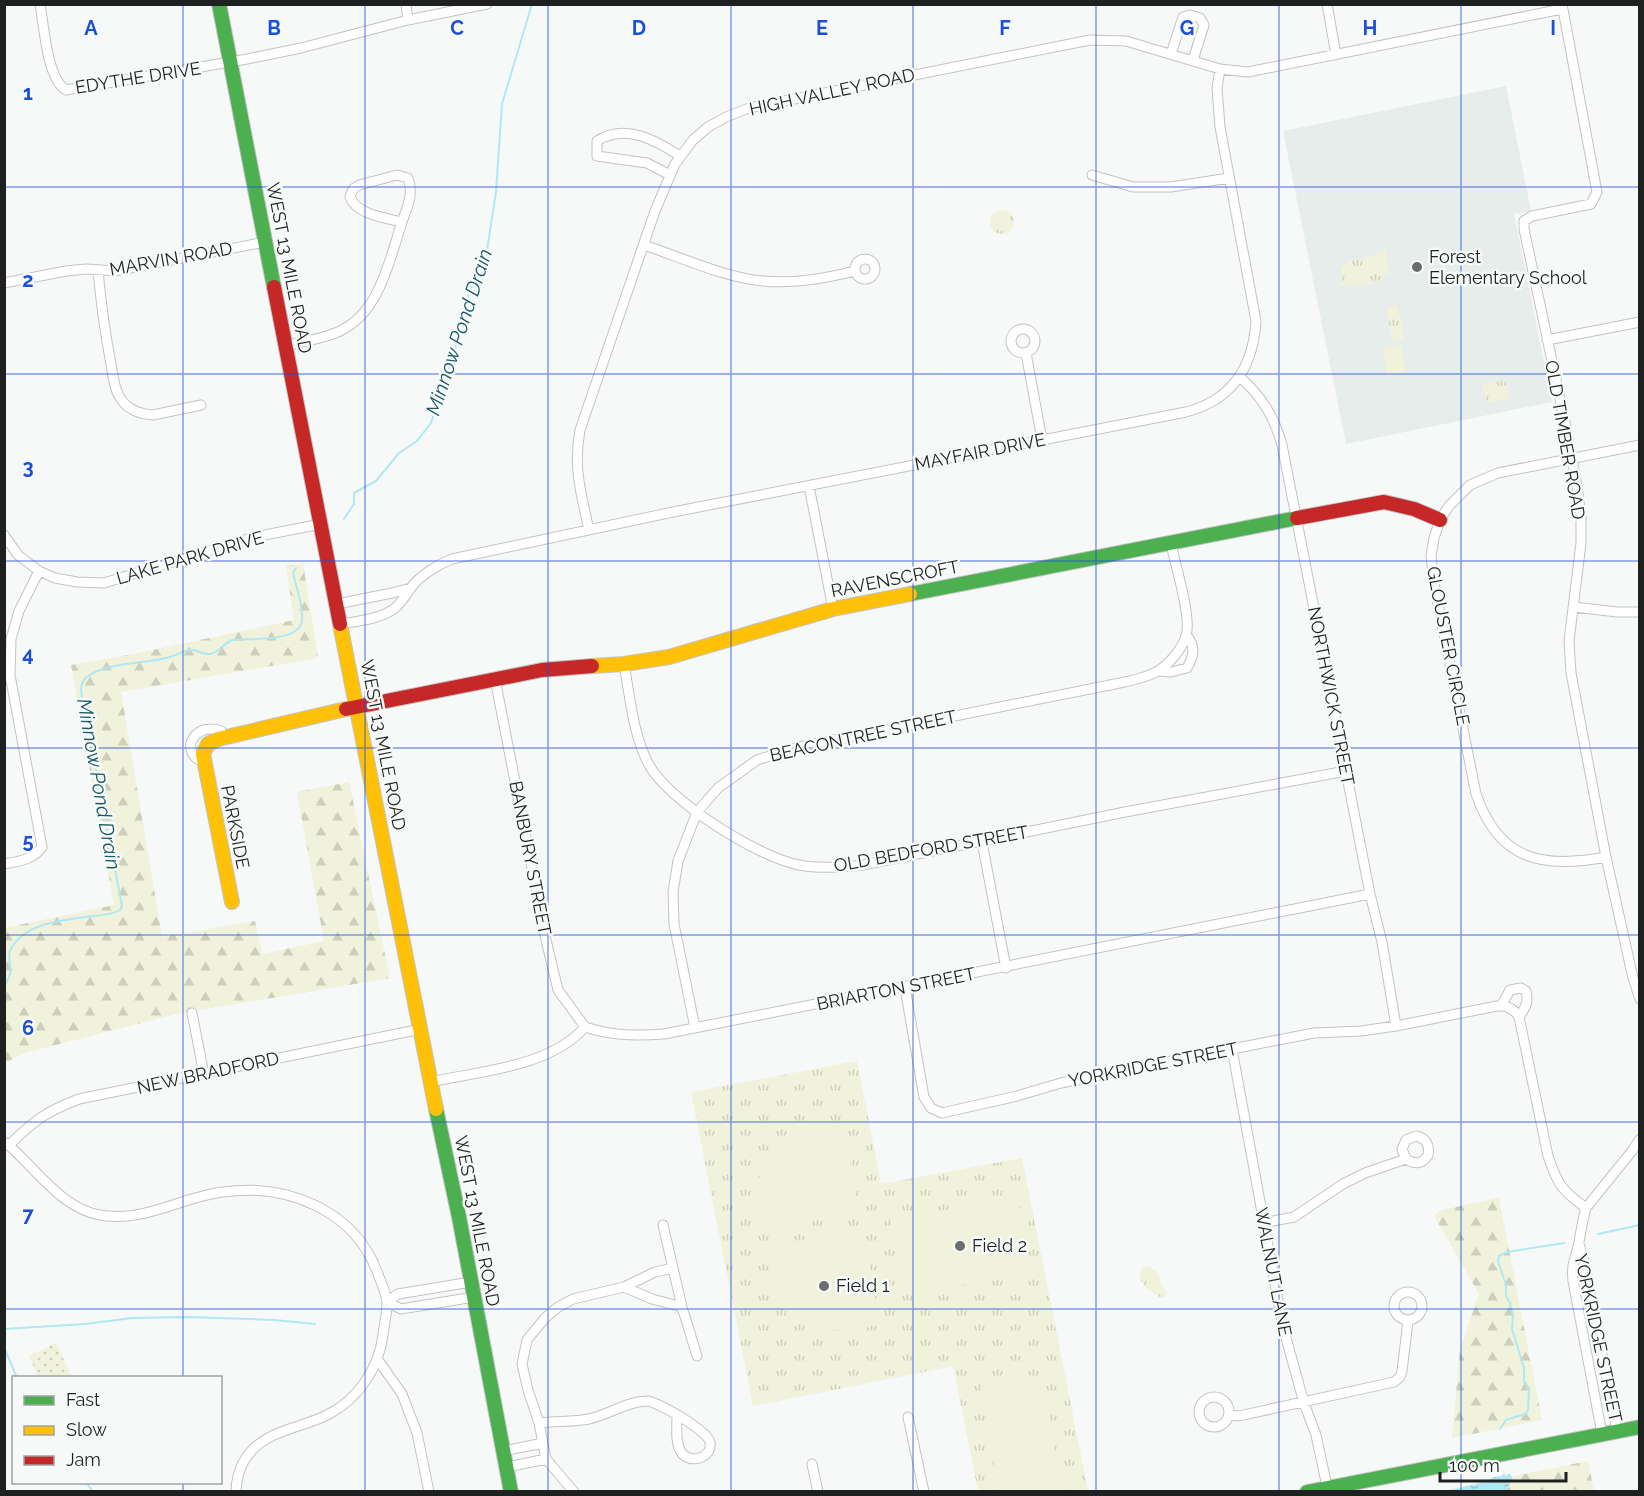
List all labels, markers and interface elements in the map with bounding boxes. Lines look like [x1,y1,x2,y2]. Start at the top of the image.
text: A [84,16,98,40]
text: B [267,16,281,40]
text: C [450,16,464,40]
text: D [632,16,646,40]
text: E [816,16,828,40]
text: F [999,16,1011,40]
text: G [1180,16,1194,40]
text: H [1363,16,1377,40]
text: I [1550,16,1556,40]
street label: EDYTHE DRIVE [74,57,202,98]
street label: HIGH VALLEY ROAD [747,64,917,119]
text: 1 [23,81,33,105]
street label: WEST 13 MILE ROAD [263,181,316,355]
street label: MARVIN ROAD [108,237,234,280]
water label: Minnow Pond Drain [421,246,497,418]
place label: Forest Elementary School [1429,246,1587,288]
marker: Forest Elementary School [1410,260,1424,274]
text: 2 [22,268,34,292]
street label: OLD TIMBER ROAD [1541,359,1590,521]
street label: MAYFAIR DRIVE [913,429,1047,475]
text: 3 [22,455,34,479]
street label: LAKE PARK DRIVE [114,526,266,589]
street label: RAVENSCROFT [829,556,961,601]
street label: GLOUSTER CIRCLE [1423,565,1474,727]
street label: NORTHWICK STREET [1304,605,1359,787]
text: 4 [22,642,34,666]
street label: WEST 13 MILE ROAD [357,658,410,832]
water label: Minnow Pond Drain [72,696,126,872]
street label: BEACONTREE STREET [768,705,958,766]
street label: BANBURY STREET [505,779,556,937]
street label: PARKSIDE [217,783,254,871]
street label: OLD BEDFORD STREET [832,821,1030,876]
text: 5 [22,829,34,853]
street label: BRIARTON STREET [815,963,977,1014]
text: 6 [22,1016,34,1040]
street label: YORKRIDGE STREET [1067,1038,1239,1091]
street label: NEW BRADFORD [135,1047,281,1098]
street label: WEST 13 MILE ROAD [451,1134,504,1308]
text: 7 [22,1203,34,1227]
street label: WALNUT LANE [1251,1206,1296,1338]
place label: Field 2 [972,1235,1027,1256]
marker: Field 2 [953,1239,967,1253]
street label: YORKRIDGE STREET [1570,1252,1627,1424]
place label: Field 1 [836,1275,890,1296]
marker: Field 1 [817,1279,831,1293]
legend [12,1376,222,1484]
text: Fast [66,1389,100,1410]
text: Slow [66,1419,107,1440]
scale bar [1440,1445,1566,1483]
text: Jam [66,1449,101,1470]
text: 100 m [1449,1455,1500,1476]

